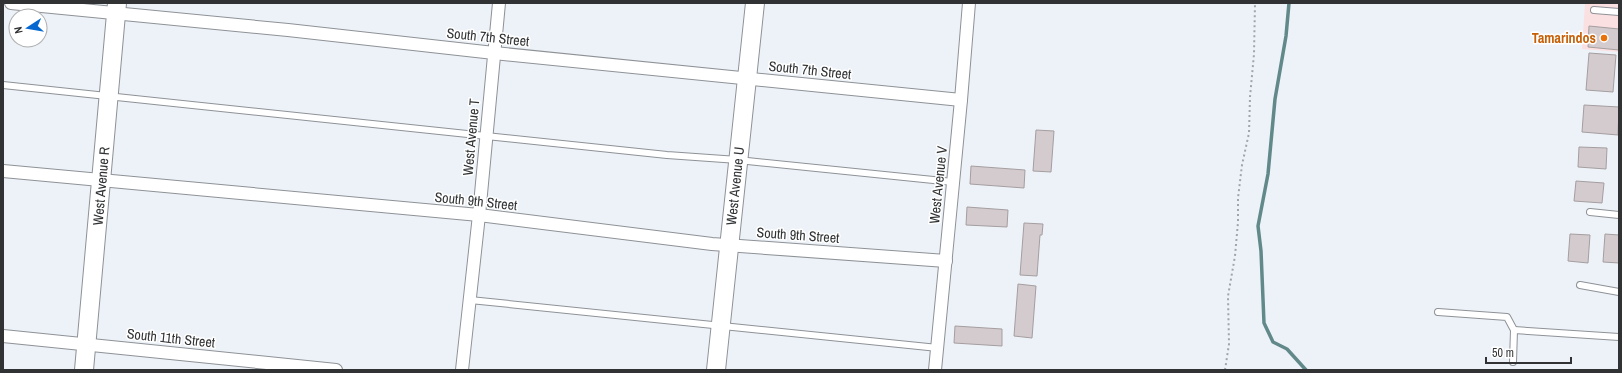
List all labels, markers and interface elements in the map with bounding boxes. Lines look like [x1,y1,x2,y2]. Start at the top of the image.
north arrow [8,8,48,48]
street label: South 7th Street [446,24,530,50]
text: N [11,25,26,35]
place label: Tamarindos [1532,29,1596,47]
marker: Tamarindos [1599,33,1609,43]
street label: South 7th Street [768,57,852,83]
street label: West Avenue T [459,98,483,176]
street label: West Avenue V [925,145,951,225]
street label: West Avenue R [89,146,113,226]
street label: West Avenue U [722,146,748,226]
street label: South 9th Street [434,188,518,214]
street label: South 9th Street [756,223,840,247]
street label: South 11th Street [126,324,216,352]
scale bar [1486,339,1571,365]
text: 50 m [1492,345,1514,361]

